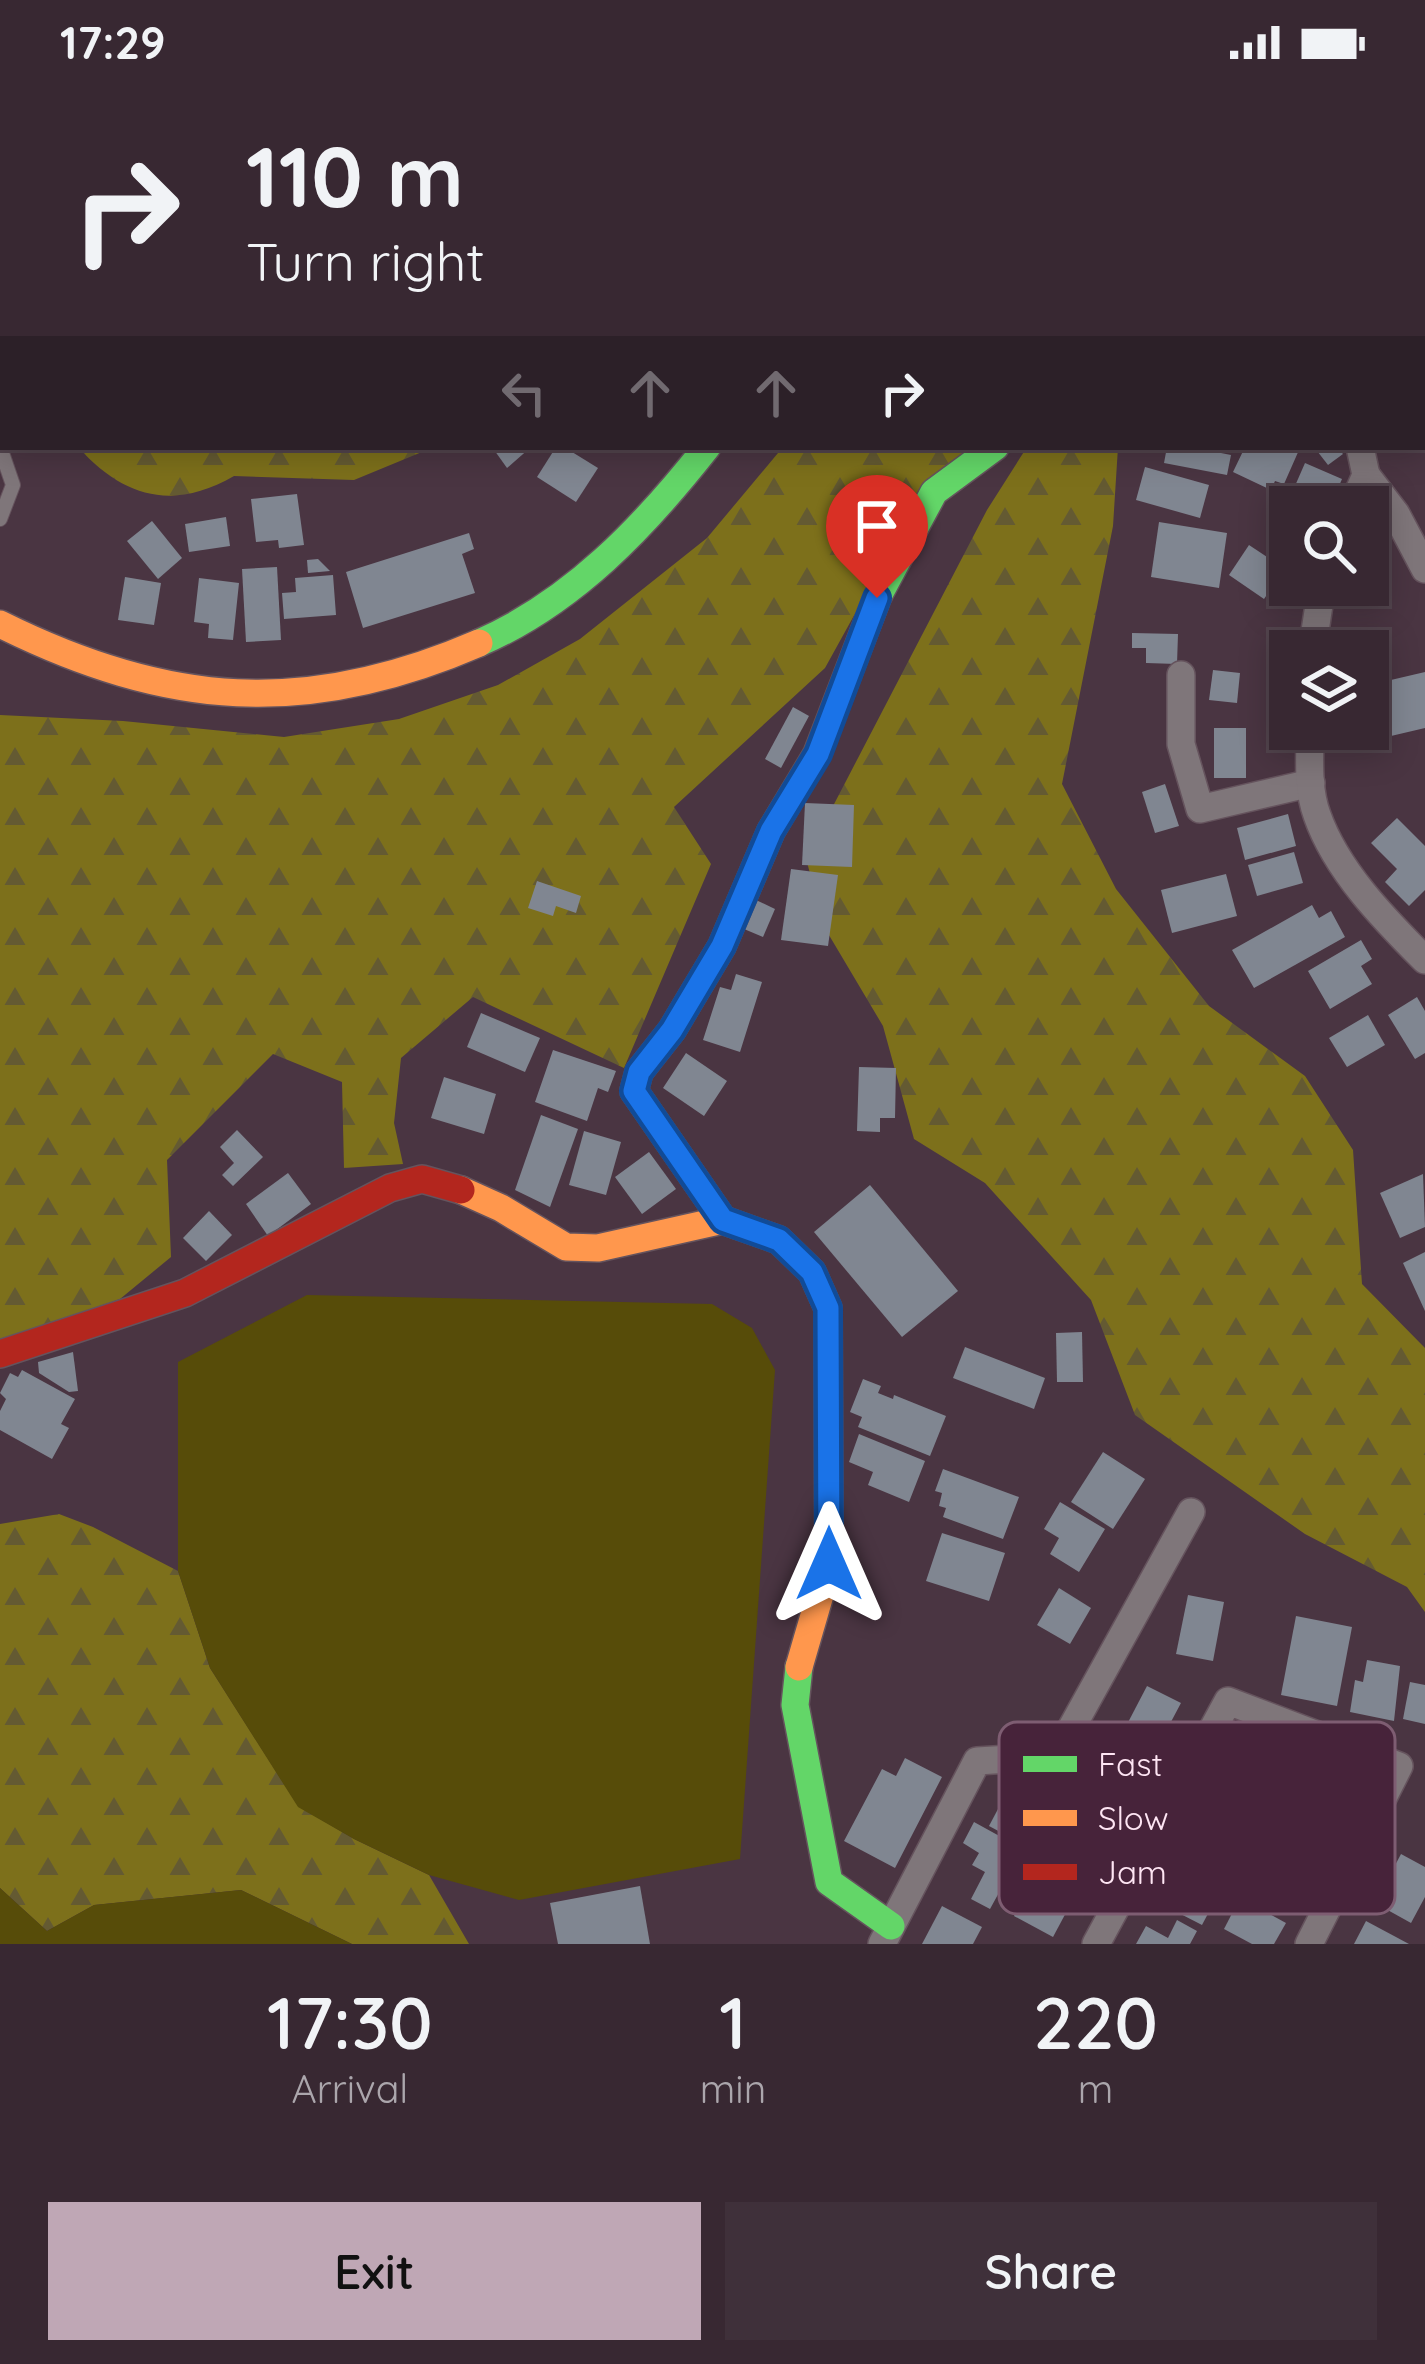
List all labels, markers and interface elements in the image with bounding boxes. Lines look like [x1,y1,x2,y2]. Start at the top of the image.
text: 17:29 [60,14,166,70]
text: 110 m [246,123,464,228]
icon: right [48,132,204,288]
text: Turn right [246,227,485,295]
icon: left [491,360,557,426]
icon: ahead [617,360,683,426]
icon: ahead [743,360,809,426]
icon: right [869,360,935,426]
pin [826,475,928,598]
map controls [1269,486,1389,750]
button: search [1269,486,1389,606]
icon: arrive [844,493,910,559]
button: layers [1269,630,1389,750]
position arrow [766,1501,892,1627]
legend [999,1722,1395,1914]
text: Fast [1098,1743,1163,1784]
text: Slow [1098,1797,1169,1838]
text: Jam [1098,1851,1167,1892]
text: 17:30 [267,1977,433,2067]
text: 1 [719,1977,747,2067]
text: 220 [1033,1977,1158,2067]
text: Arrival [291,2064,408,2113]
text: min [700,2064,766,2113]
text: m [1078,2064,1113,2113]
button: Exit [48,2202,701,2340]
button: Share [725,2202,1377,2340]

